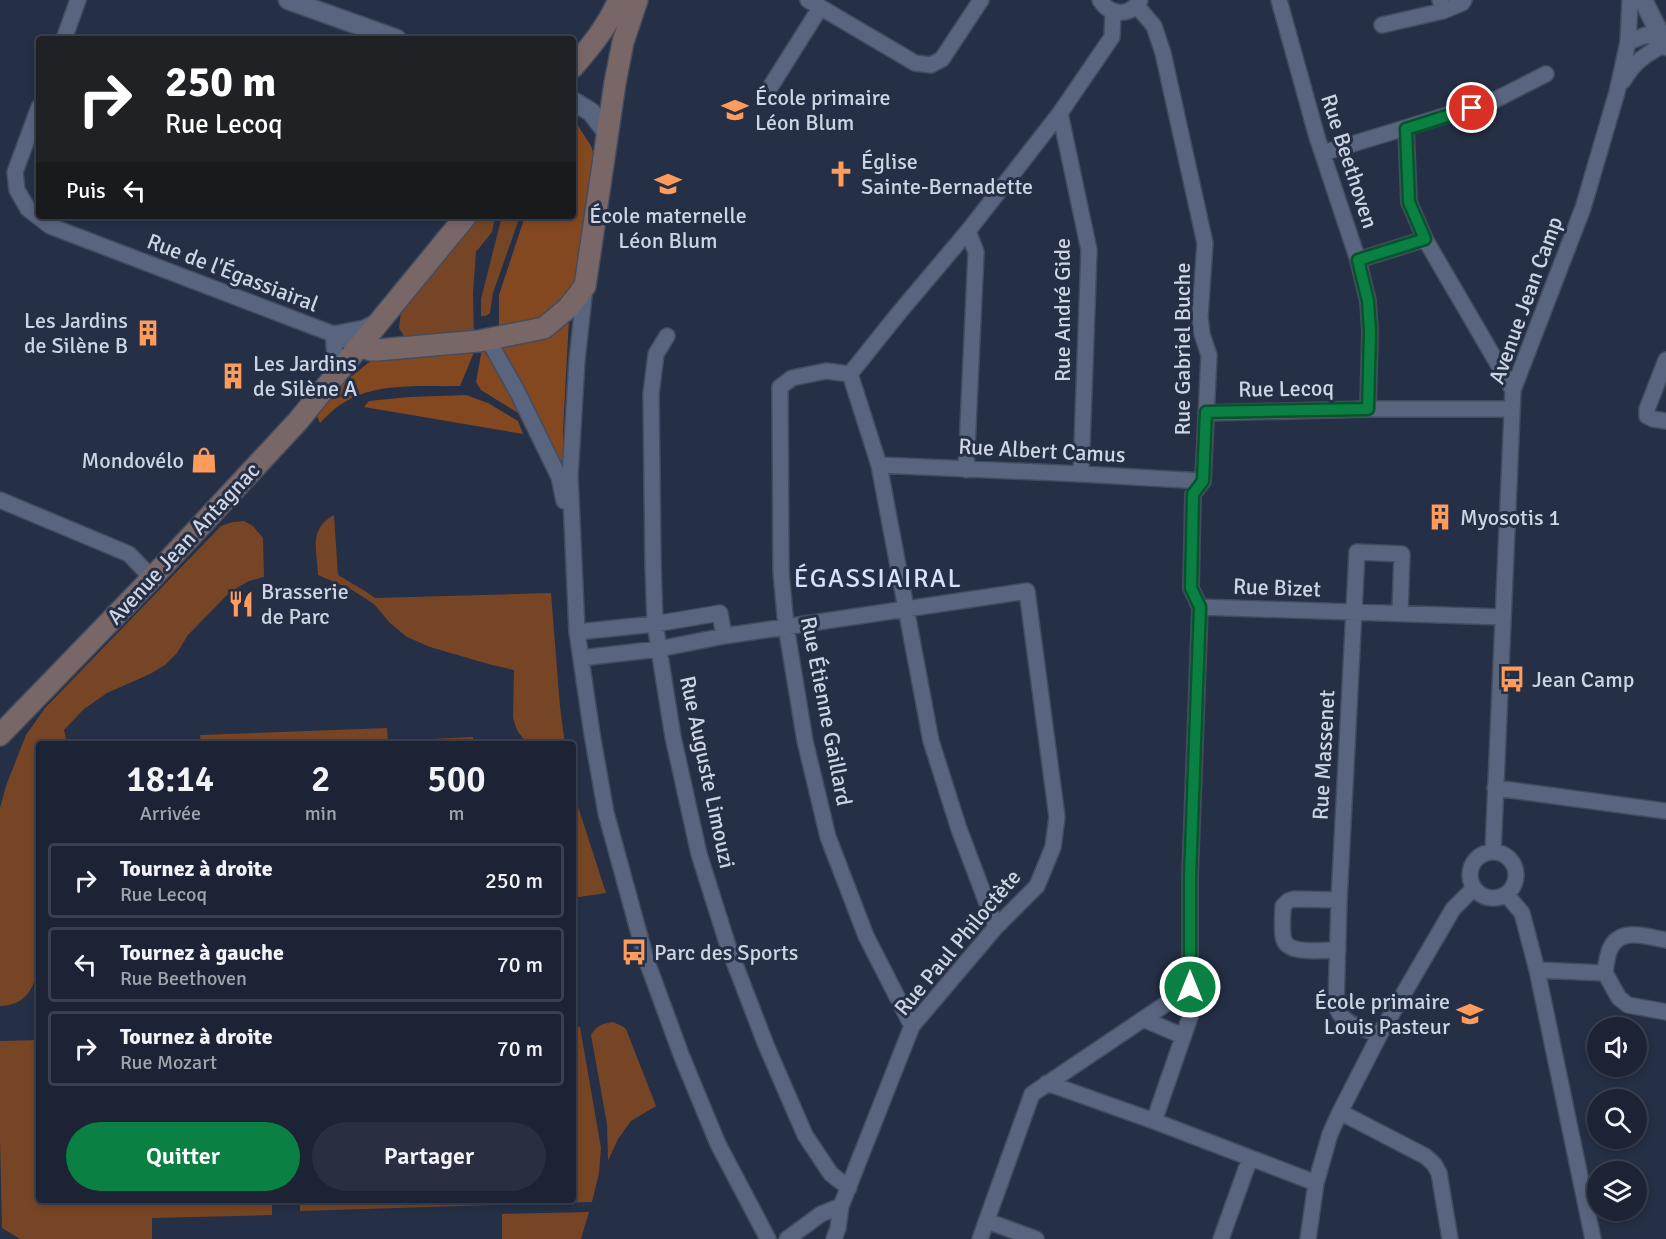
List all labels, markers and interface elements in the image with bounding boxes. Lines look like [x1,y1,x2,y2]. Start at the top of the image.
text: 250 m [165,57,276,108]
icon: right [66,60,144,138]
pin [1446,82,1497,133]
place label: École primaire Léon Blum [755,84,890,136]
street label: Rue Beethoven [1315,91,1384,232]
icon: arrive [1455,91,1488,124]
school or university icon: École primaire Léon Blum [720,95,750,125]
text: Rue Lecoq [165,108,283,141]
place label: Église Sainte-Bernadette [861,148,1033,200]
church icon: Église Sainte-Bernadette [826,159,856,189]
school or university icon: École maternelle Léon Blum [653,169,683,199]
icon: left [118,174,151,207]
text: Puis [66,177,106,204]
place label: École maternelle Léon Blum [589,202,747,254]
street label: Avenue Jean Camp [1483,213,1568,387]
street label: Rue de l'Égassiairal [143,227,322,318]
street label: Rue André Gide [1049,238,1076,382]
street label: Rue Gabriel Buche [1169,263,1196,435]
place label: Les Jardins de Silène B [24,307,128,359]
building icon: Les Jardins de Silène B [133,318,163,348]
place label: Les Jardins de Silène A [253,350,358,402]
building icon: Les Jardins de Silène A [218,361,248,391]
street label: Rue Lecoq [1238,374,1334,403]
street label: Rue Albert Camus [958,433,1126,468]
shop icon: Mondovélo [189,445,219,475]
place label: Mondovélo [82,447,184,474]
street label: Avenue Jean Antagnac [101,457,265,630]
building icon: Myosotis 1 [1425,502,1455,532]
place label: Myosotis 1 [1460,504,1560,531]
district label: ÉGASSIAIRAL [794,563,962,595]
street label: Rue Bizet [1233,572,1322,603]
place label: Brasserie de Parc [261,578,349,630]
restaurant icon: Brasserie de Parc [226,589,256,619]
street label: Rue Étienne Gaillard [795,614,858,808]
bus stop icon: Jean Camp [1497,664,1527,694]
place label: Jean Camp [1532,666,1634,693]
street label: Rue Auguste Limouzi [674,673,741,871]
street label: Rue Massenet [1307,689,1340,821]
text: 18:14 [126,757,214,802]
text: 2 [311,757,331,802]
text: 500 [427,757,486,802]
text: Arrivée [140,801,201,826]
text: min [305,801,337,826]
text: m [448,801,464,826]
text: Tournez à droite [120,855,273,882]
icon: right [69,864,102,897]
street label: Rue Paul Philoctète [888,864,1026,1021]
text: 250 m [485,867,543,894]
text: Rue Lecoq [120,882,207,907]
bus stop icon: Parc des Sports [619,937,649,967]
text: Tournez à gauche [120,939,284,966]
place label: Parc des Sports [654,939,798,966]
icon: left [69,948,102,981]
text: 70 m [497,951,543,978]
position arrow [1158,955,1222,1019]
text: Rue Beethoven [120,966,247,991]
place label: École primaire Louis Pasteur [1315,988,1450,1040]
school or university icon: École primaire Louis Pasteur [1455,999,1485,1029]
map controls [1587,1017,1647,1221]
button: sound [1587,1017,1647,1077]
text: Tournez à droite [120,1023,273,1050]
icon: right [69,1032,102,1065]
text: 70 m [497,1035,543,1062]
text: Rue Mozart [120,1050,217,1075]
button: search [1587,1089,1647,1149]
button: Quitter [66,1122,300,1191]
button: Partager [312,1122,546,1191]
button: layers [1587,1161,1647,1221]

